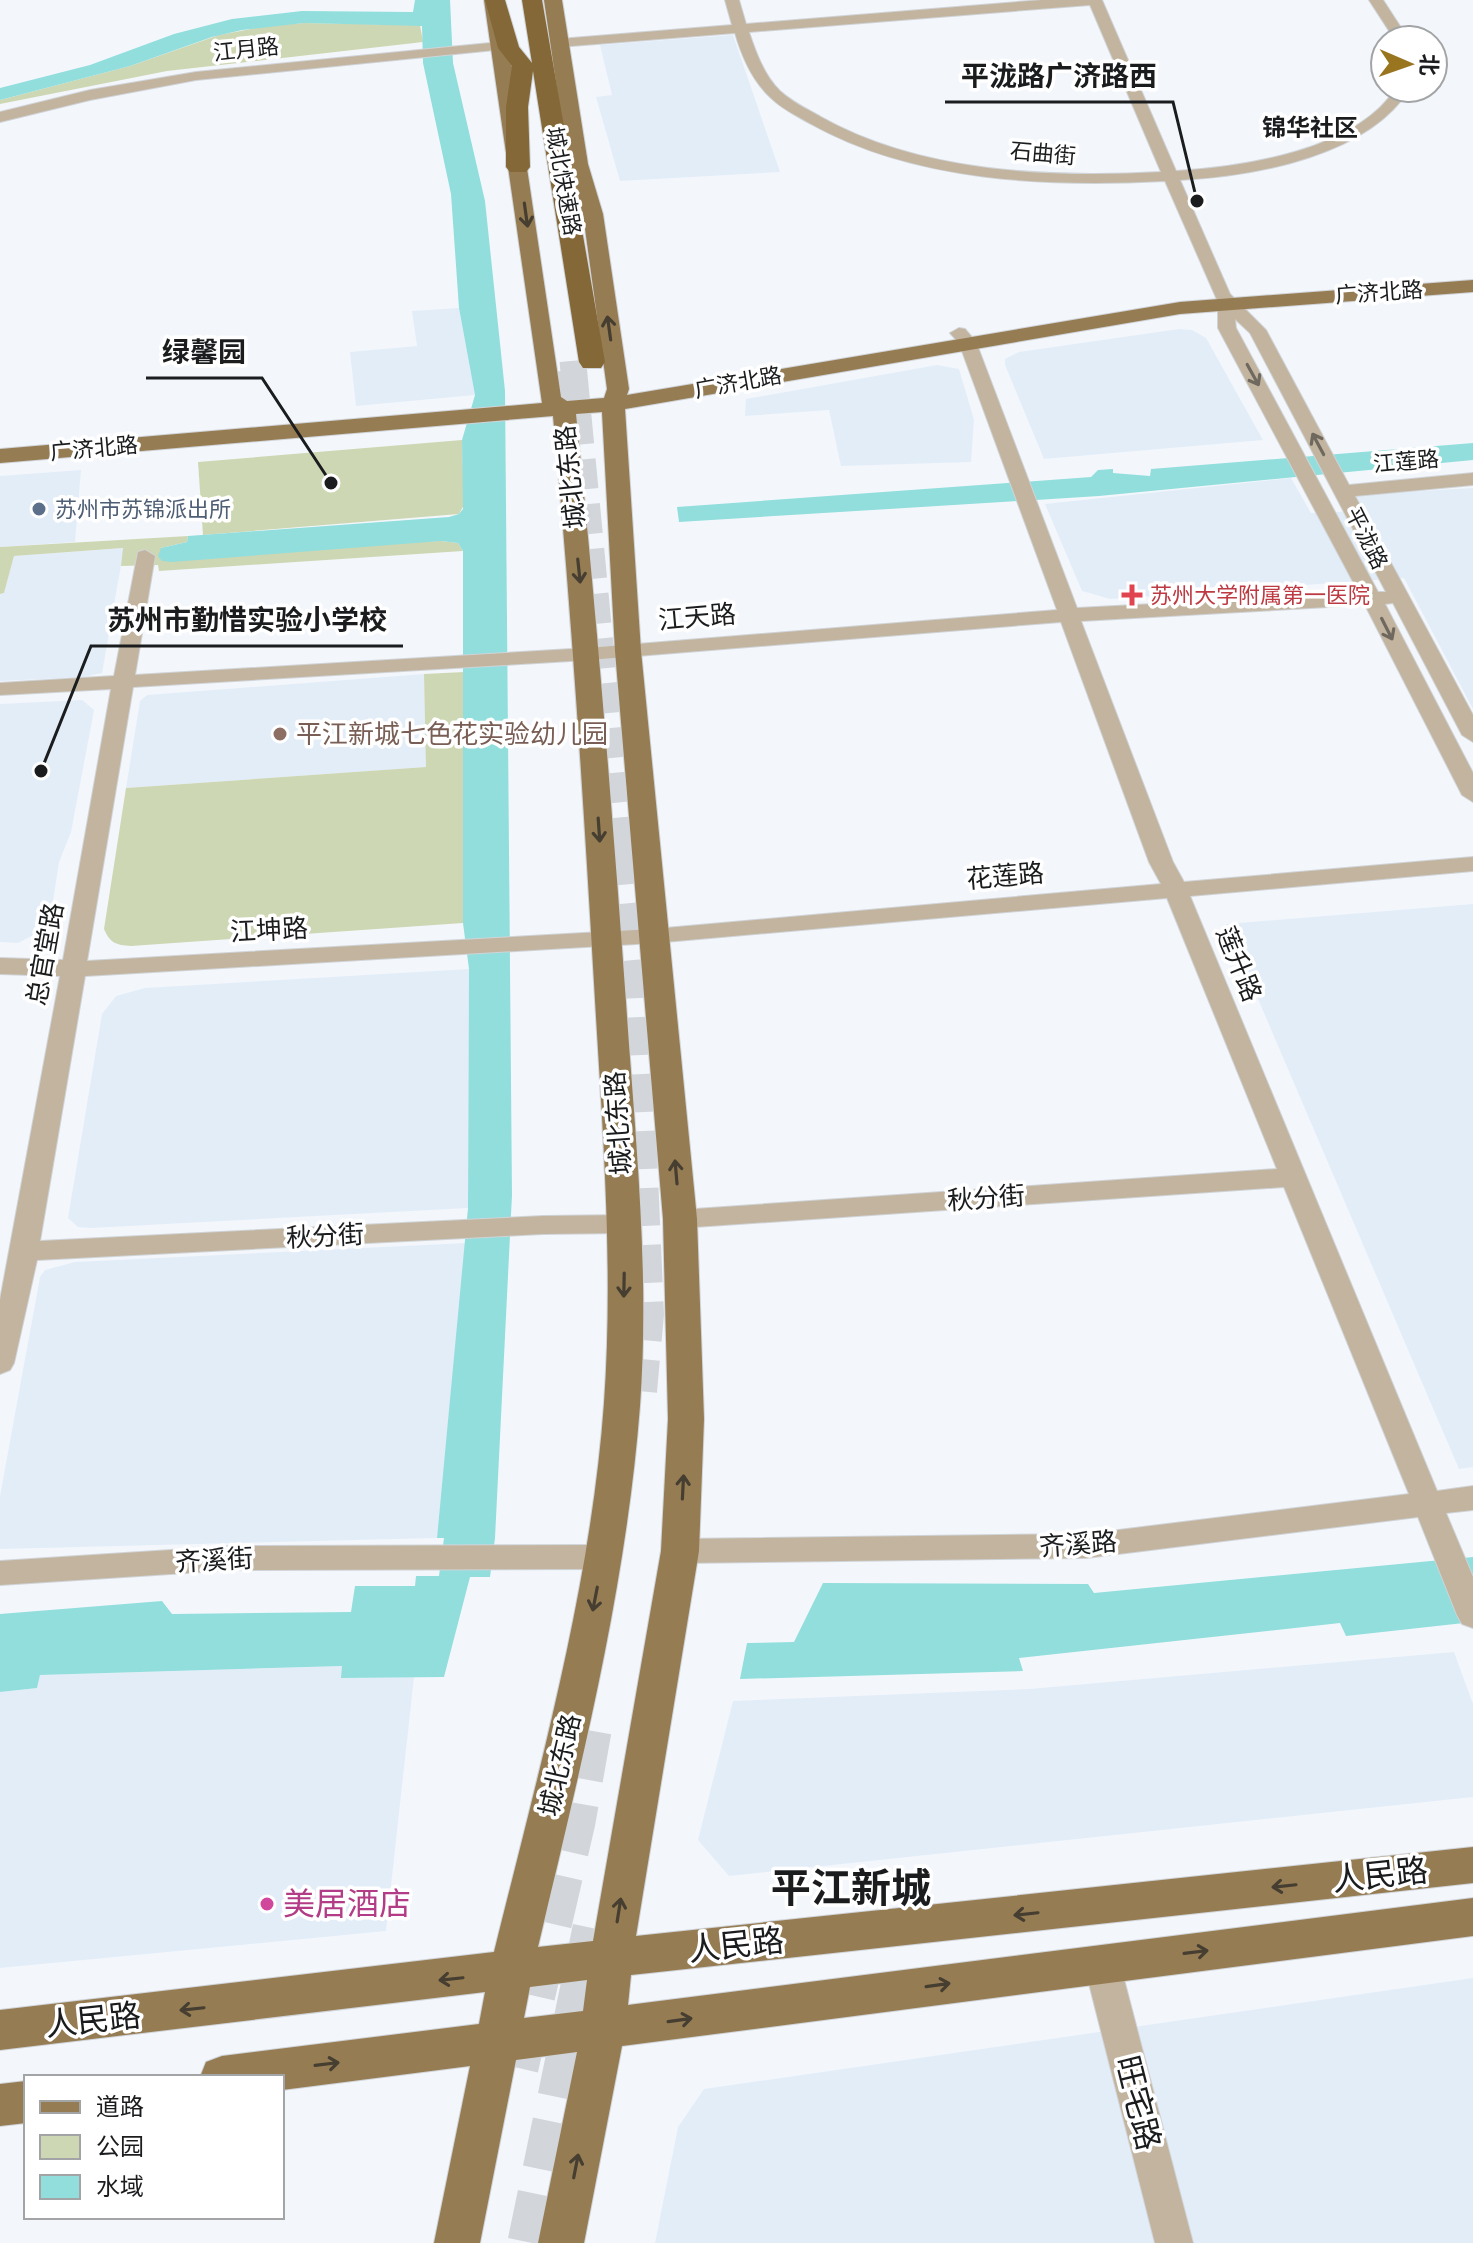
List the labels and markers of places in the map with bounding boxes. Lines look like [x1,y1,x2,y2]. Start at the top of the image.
callout: 平泷路广济路西 [945,50,1173,102]
callout: 绿馨园 [146,326,262,378]
place label: 苏州市苏锦派出所 [55,496,231,523]
marker: 苏州市苏锦派出所 [30,500,48,518]
place label: 苏州大学附属第一医院 [1150,582,1370,609]
marker: 苏州大学附属第一医院 [1121,584,1143,606]
callout: 苏州市勤惜实验小学校 [91,594,403,646]
place label: 平江新城七色花实验幼儿园 [296,718,608,750]
marker: 平江新城七色花实验幼儿园 [271,725,289,743]
place label: 美居酒店 [283,1884,411,1923]
marker: 美居酒店 [258,1895,276,1913]

